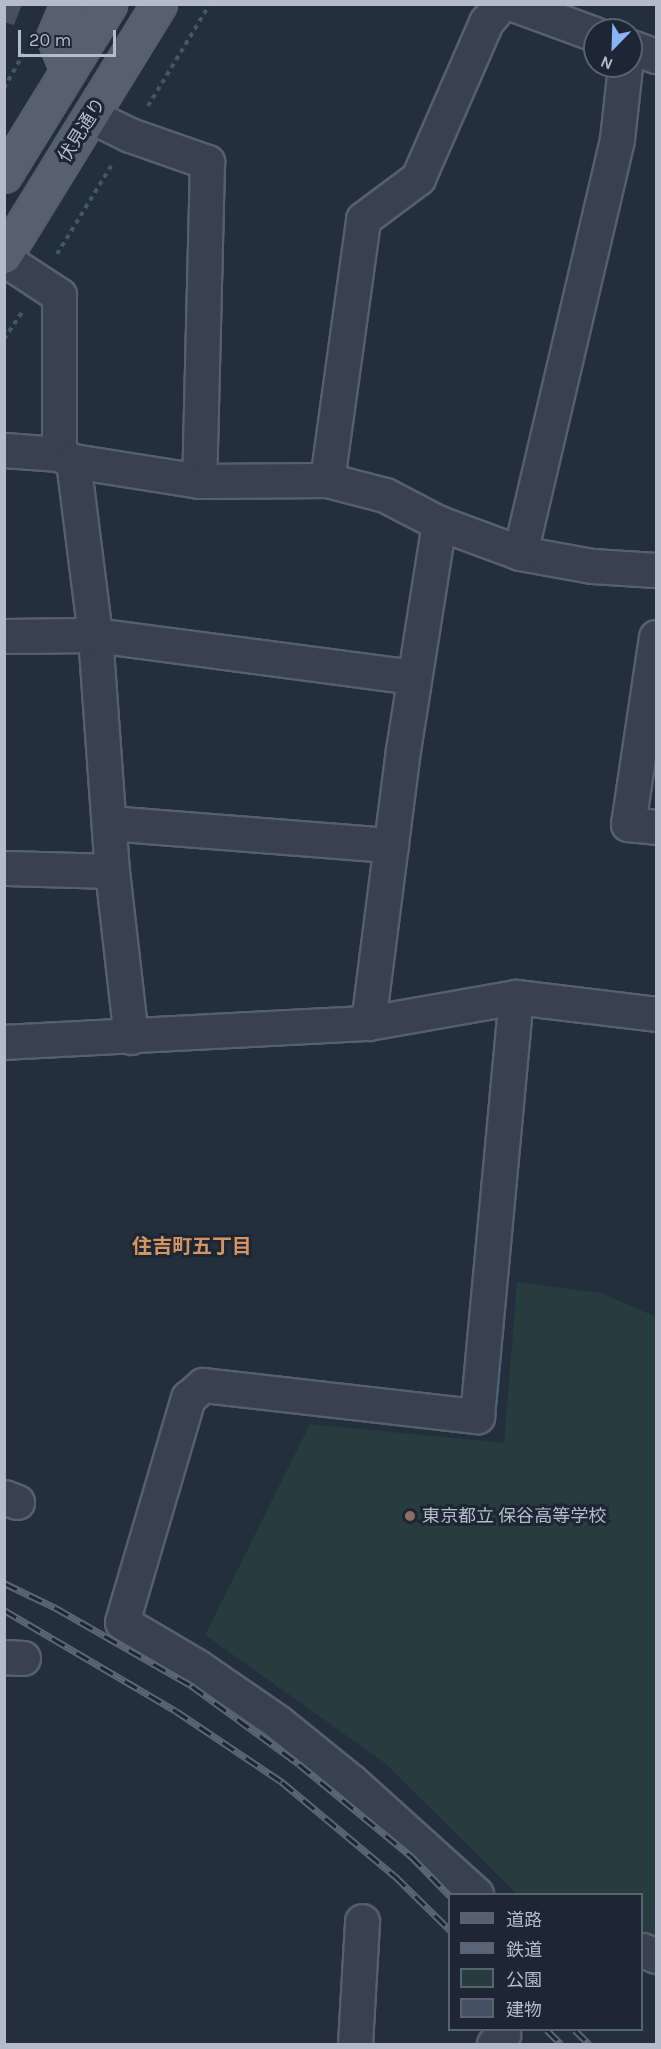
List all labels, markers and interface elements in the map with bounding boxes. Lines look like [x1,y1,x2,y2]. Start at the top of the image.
scale bar [21,18,118,56]
north arrow [583,18,643,78]
text: 20 m [29,29,71,51]
text: N [598,52,616,74]
street label: 伏見通り [54,94,110,166]
district label: 住吉町五丁目 [132,1234,252,1258]
place label: 東京都立 保谷高等学校 [422,1505,606,1527]
marker: 東京都立 保谷高等学校 [403,1509,417,1523]
legend [448,1893,643,2031]
text: 道路 [506,1909,542,1931]
text: 鉄道 [506,1939,542,1961]
text: 公園 [506,1969,542,1991]
text: 建物 [506,1999,542,2021]

